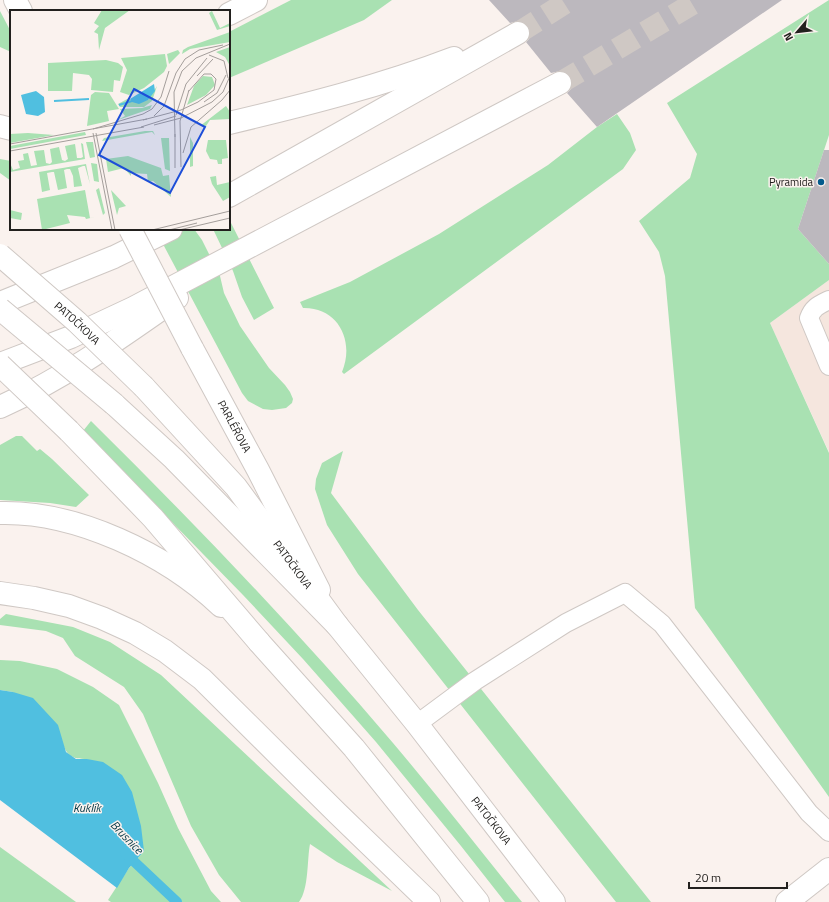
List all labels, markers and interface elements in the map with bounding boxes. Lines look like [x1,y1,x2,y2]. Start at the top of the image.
inset map [10,10,230,230]
north arrow [777,12,817,52]
text: N [779,30,797,44]
place label: Pyramida [769,174,813,190]
marker: Pyramida [816,177,826,187]
street label: PATOČKOVA [51,298,104,349]
street label: PARLÉŘOVA [214,397,255,456]
street label: PATOČKOVA [269,537,316,593]
street label: PATOČKOVA [468,793,515,848]
water label: Kuklík [73,798,103,817]
water label: Brusnice [106,816,149,859]
scale bar [689,864,787,890]
text: 20 m [695,868,721,887]

